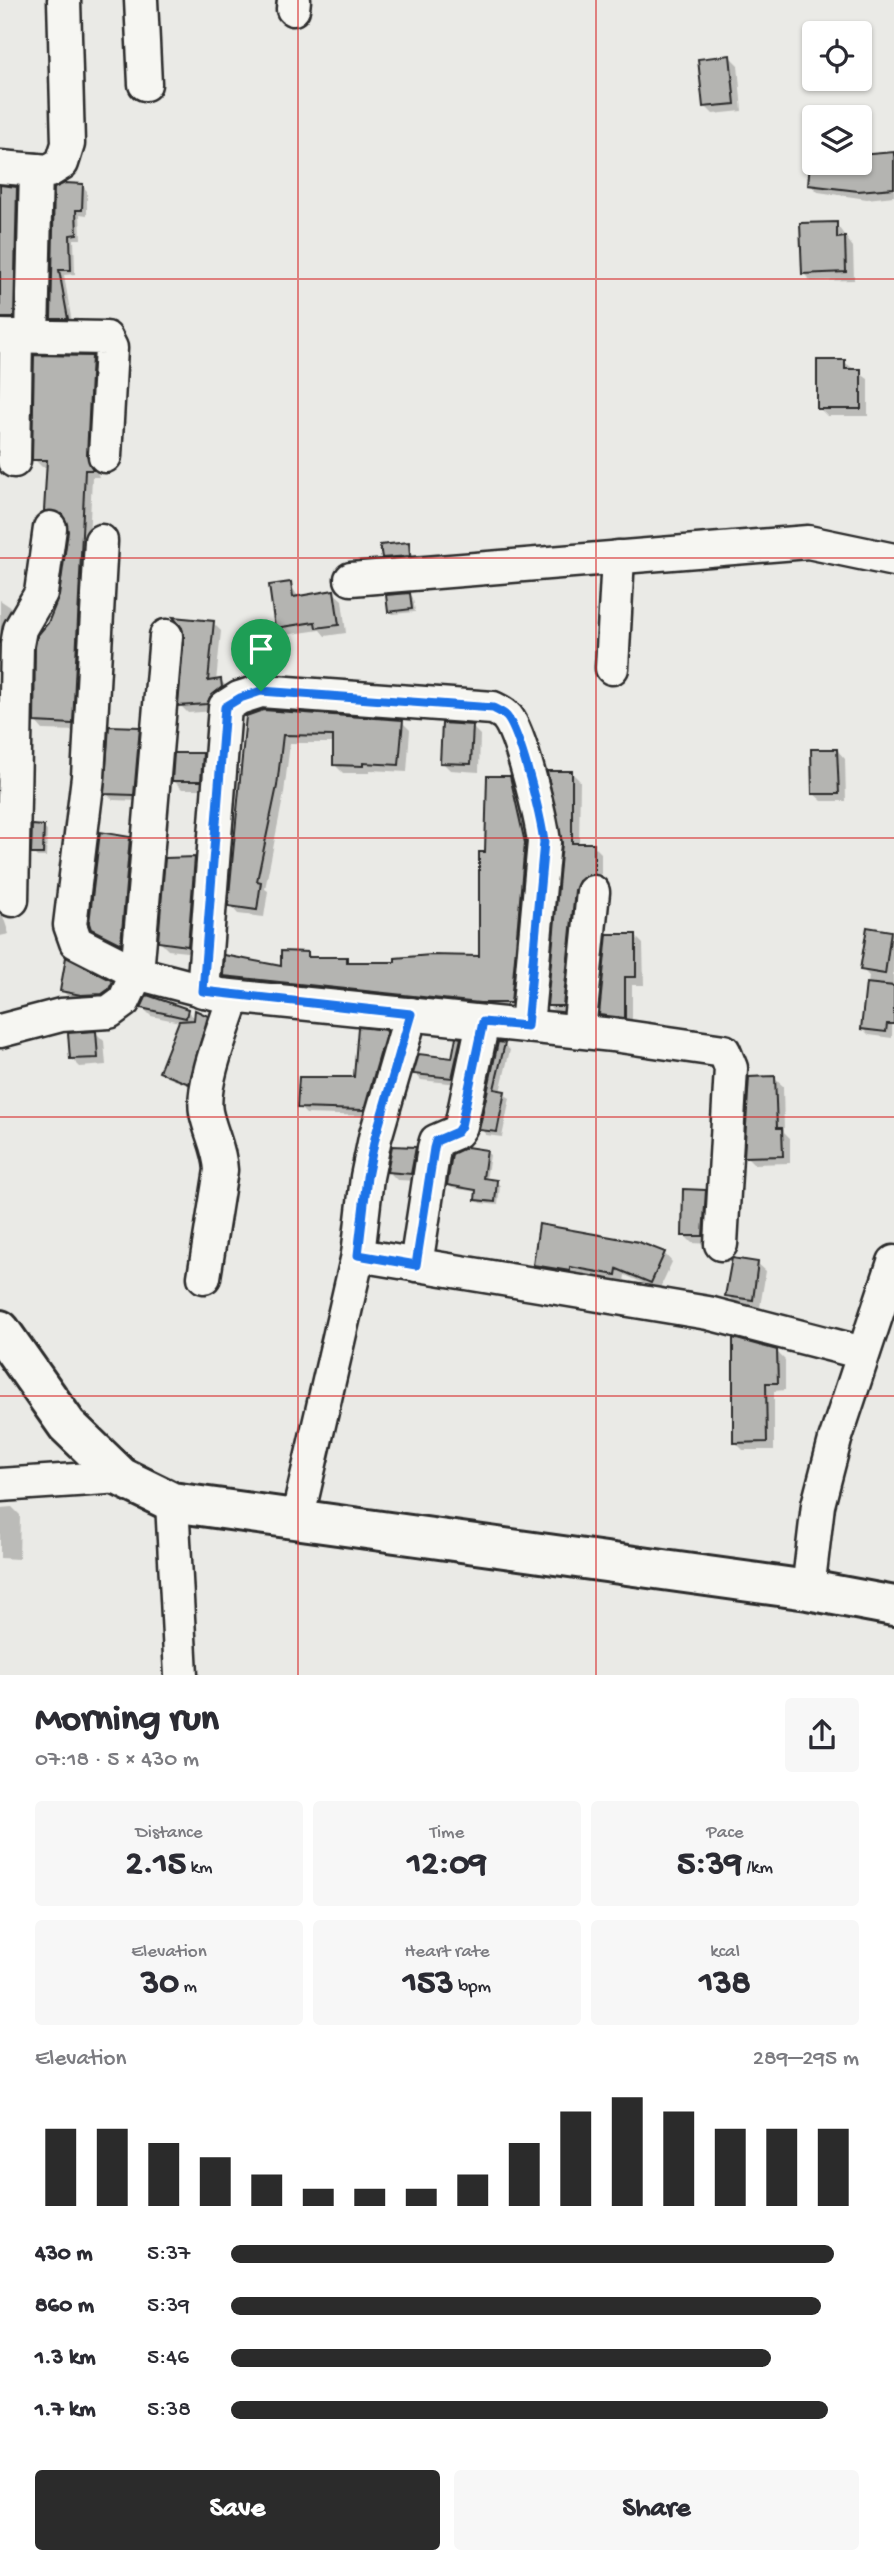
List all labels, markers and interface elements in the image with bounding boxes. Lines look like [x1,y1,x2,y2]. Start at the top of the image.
map controls [802,21,872,175]
button: locate [802,21,872,91]
button: layers [802,105,872,175]
pin [231,619,291,691]
icon: arrive [242,630,280,668]
button: share [785,1698,859,1772]
text: Morning run [35,1699,219,1743]
text: 07:18 · 5 × 430 m [35,1747,199,1774]
text: Distance [135,1822,203,1845]
text: Time [430,1822,464,1845]
text: Pace [706,1822,744,1845]
text: 2.15 [125,1845,186,1886]
text: 12:09 [407,1845,487,1886]
text: 5:39 [677,1845,742,1886]
text: km [186,1857,213,1880]
text: /km [742,1857,773,1880]
text: Elevation [131,1941,207,1964]
text: Heart rate [404,1941,490,1964]
text: kcal [710,1941,740,1964]
text: 30 [141,1964,179,2005]
text: 153 [403,1964,454,2005]
text: 138 [699,1964,751,2005]
text: m [179,1976,197,1999]
text: bpm [454,1976,491,1999]
text: Elevation [35,2046,126,2073]
text: 289–295 m [753,2046,859,2073]
text: 430 m [35,2241,93,2268]
text: 5:37 [147,2241,190,2268]
text: 860 m [35,2293,94,2320]
text: 5:39 [147,2293,190,2320]
text: 1.3 km [35,2345,95,2372]
text: 5:46 [147,2345,189,2372]
text: 1.7 km [35,2397,96,2424]
text: 5:38 [147,2397,191,2424]
button: Save [35,2470,440,2550]
button: Share [454,2470,859,2550]

